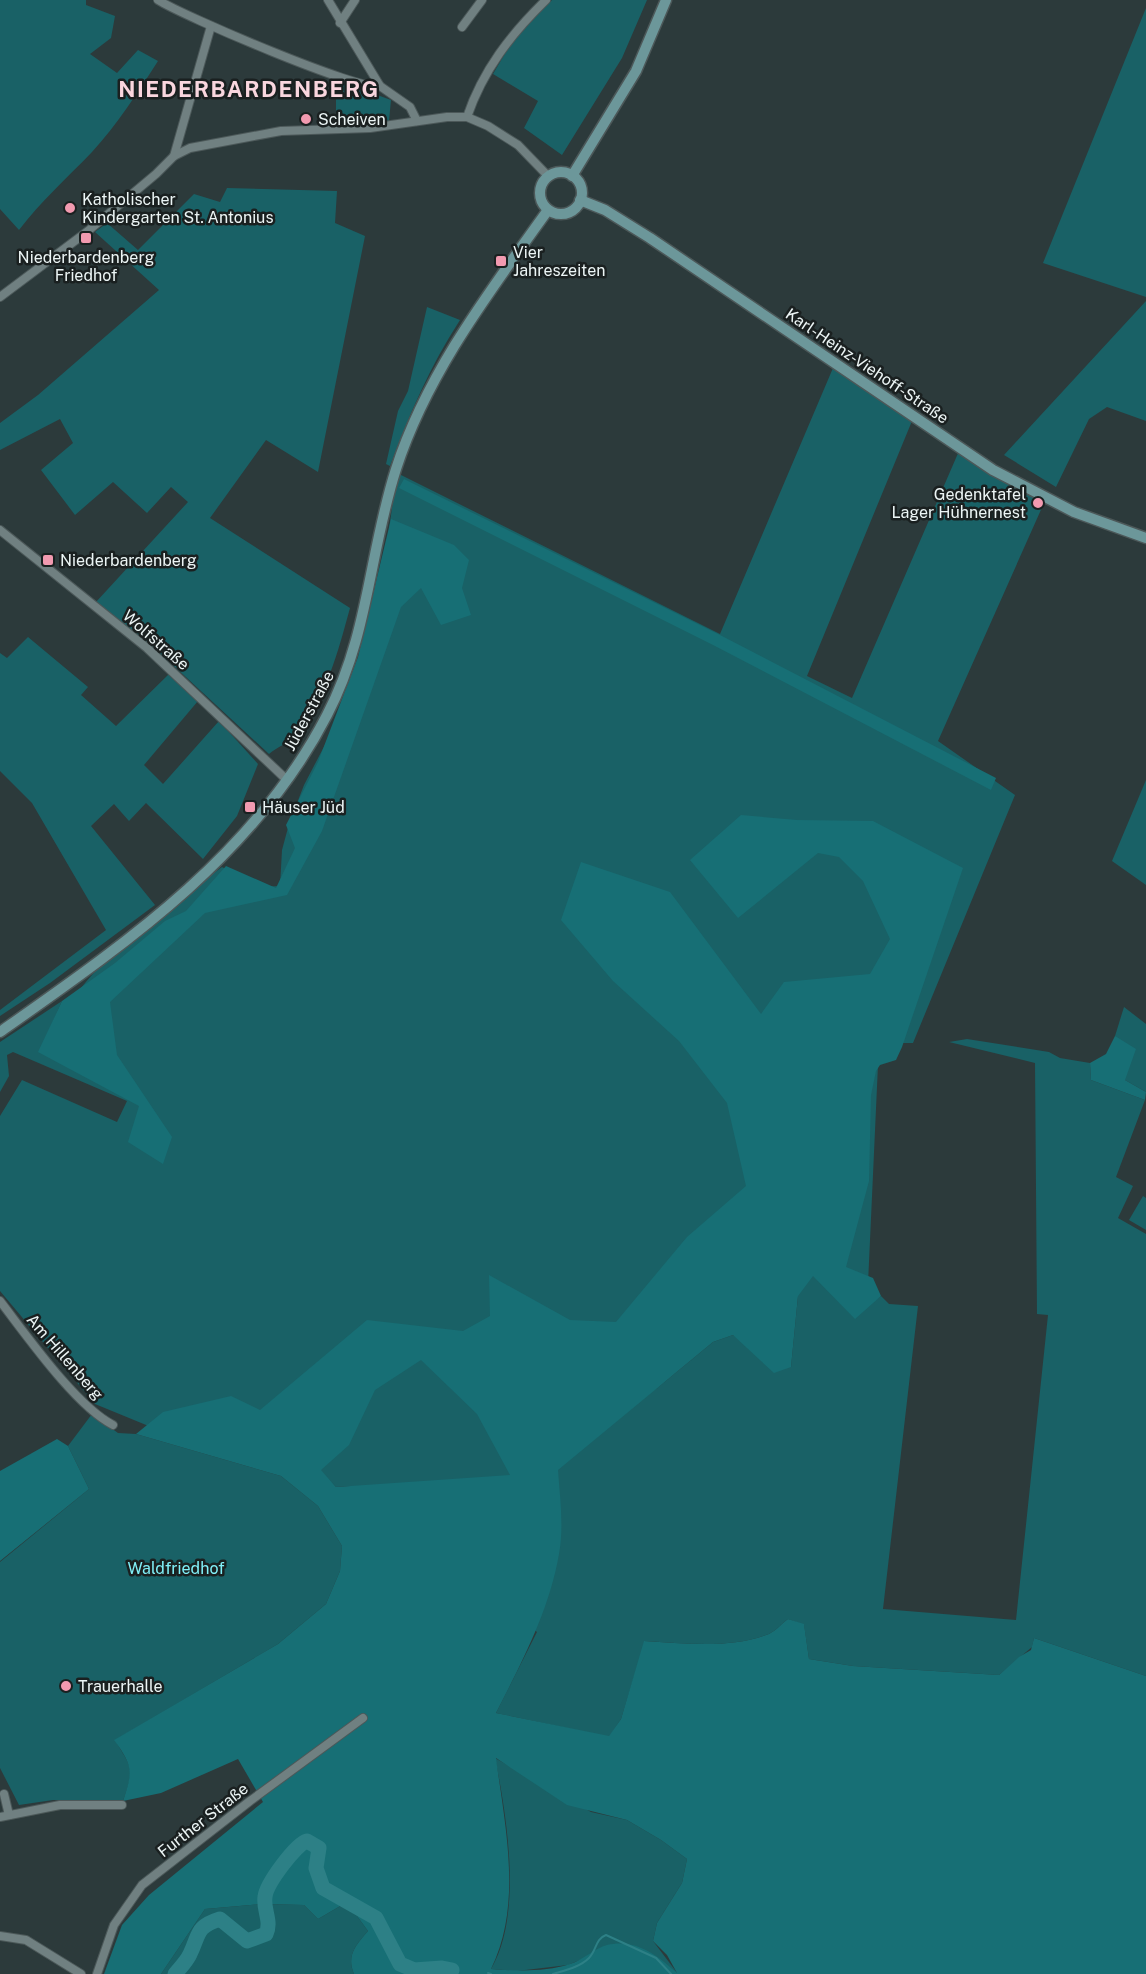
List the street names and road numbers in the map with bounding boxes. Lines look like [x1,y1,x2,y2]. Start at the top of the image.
street label: Karl-Heinz-Viehoff-Straße [782,304,952,428]
street label: Wolfstraße [119,606,193,674]
street label: Jüderstraße [280,668,338,754]
street label: Am Hillenberg [23,1310,107,1404]
street label: Further Straße [154,1779,252,1861]

